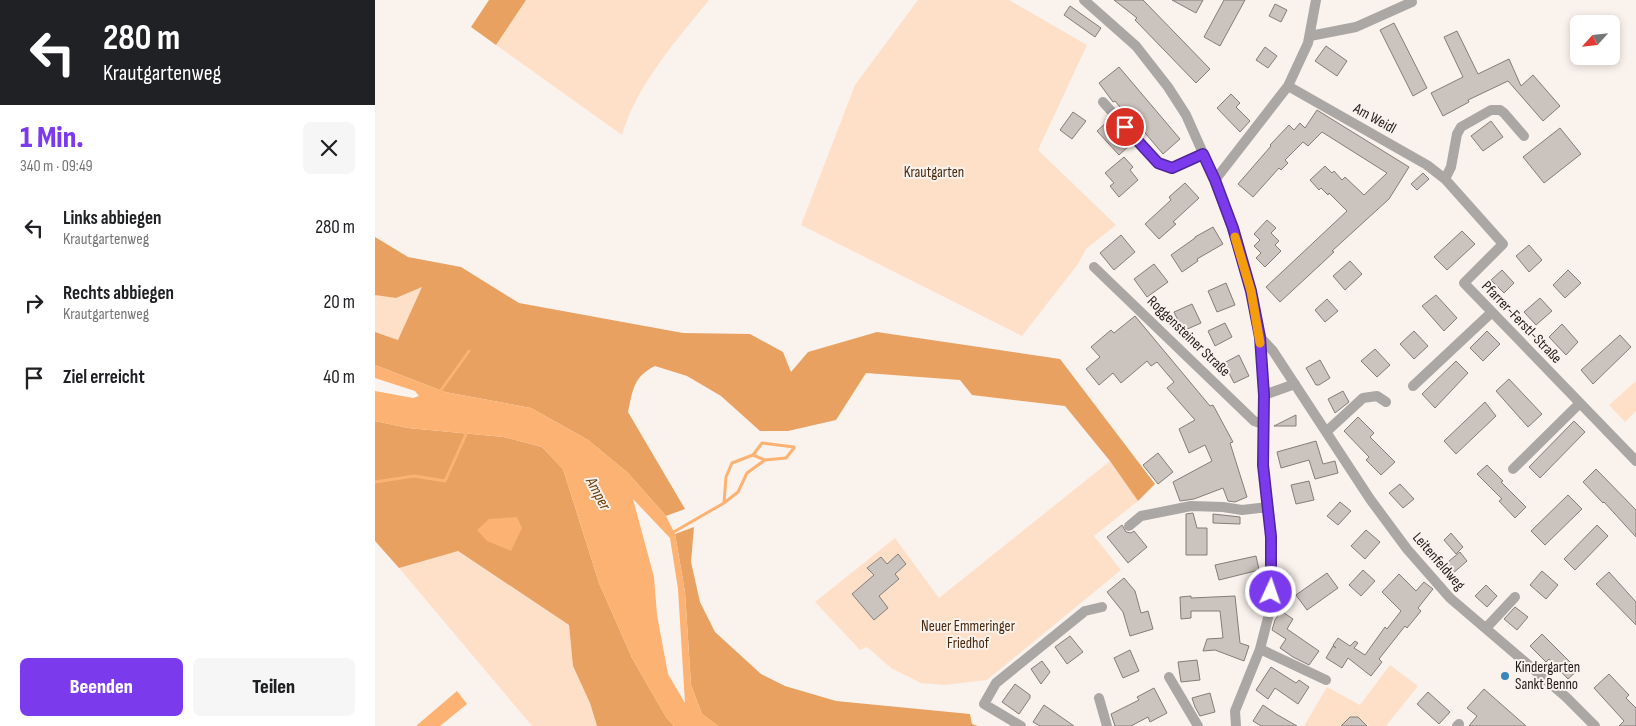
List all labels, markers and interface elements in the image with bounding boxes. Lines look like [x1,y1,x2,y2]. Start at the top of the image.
north arrow [1570,15,1620,65]
map controls [1570,15,1620,65]
text: 280 m [103,17,180,60]
icon: left [20,20,85,85]
text: Krautgartenweg [103,60,221,87]
street label: Am Weidl [1349,98,1400,138]
pin [1104,106,1146,148]
icon: arrive [1111,113,1139,141]
text: 1 Min. [20,120,84,156]
button: close [303,122,355,174]
text: 340 m · 09:49 [20,157,93,176]
park label: Krautgarten [904,163,964,182]
text: Links abbiegen [63,207,161,230]
icon: left [20,214,48,242]
text: 280 m [315,216,355,239]
text: Krautgartenweg [63,230,149,249]
street label: Pfarrer-Ferstl-Straße [1477,277,1566,368]
text: Rechts abbiegen [63,282,174,305]
icon: right [20,289,48,317]
text: 20 m [323,291,355,314]
street label: Roggensteiner Straße [1143,292,1234,381]
text: Krautgartenweg [63,305,149,324]
icon: arrive [20,364,48,392]
text: Ziel erreicht [63,366,145,389]
text: 40 m [323,366,355,389]
water label: Amper [581,473,614,514]
street label: Leitenfeldweg [1408,528,1469,594]
position arrow [1244,565,1296,617]
park label: Neuer Emmeringer Friedhof [921,617,1016,653]
button: Beenden [20,658,183,716]
button: Teilen [193,658,355,716]
place label: Kindergarten Sankt Benno [1515,658,1580,694]
marker: Kindergarten Sankt Benno [1499,670,1511,682]

